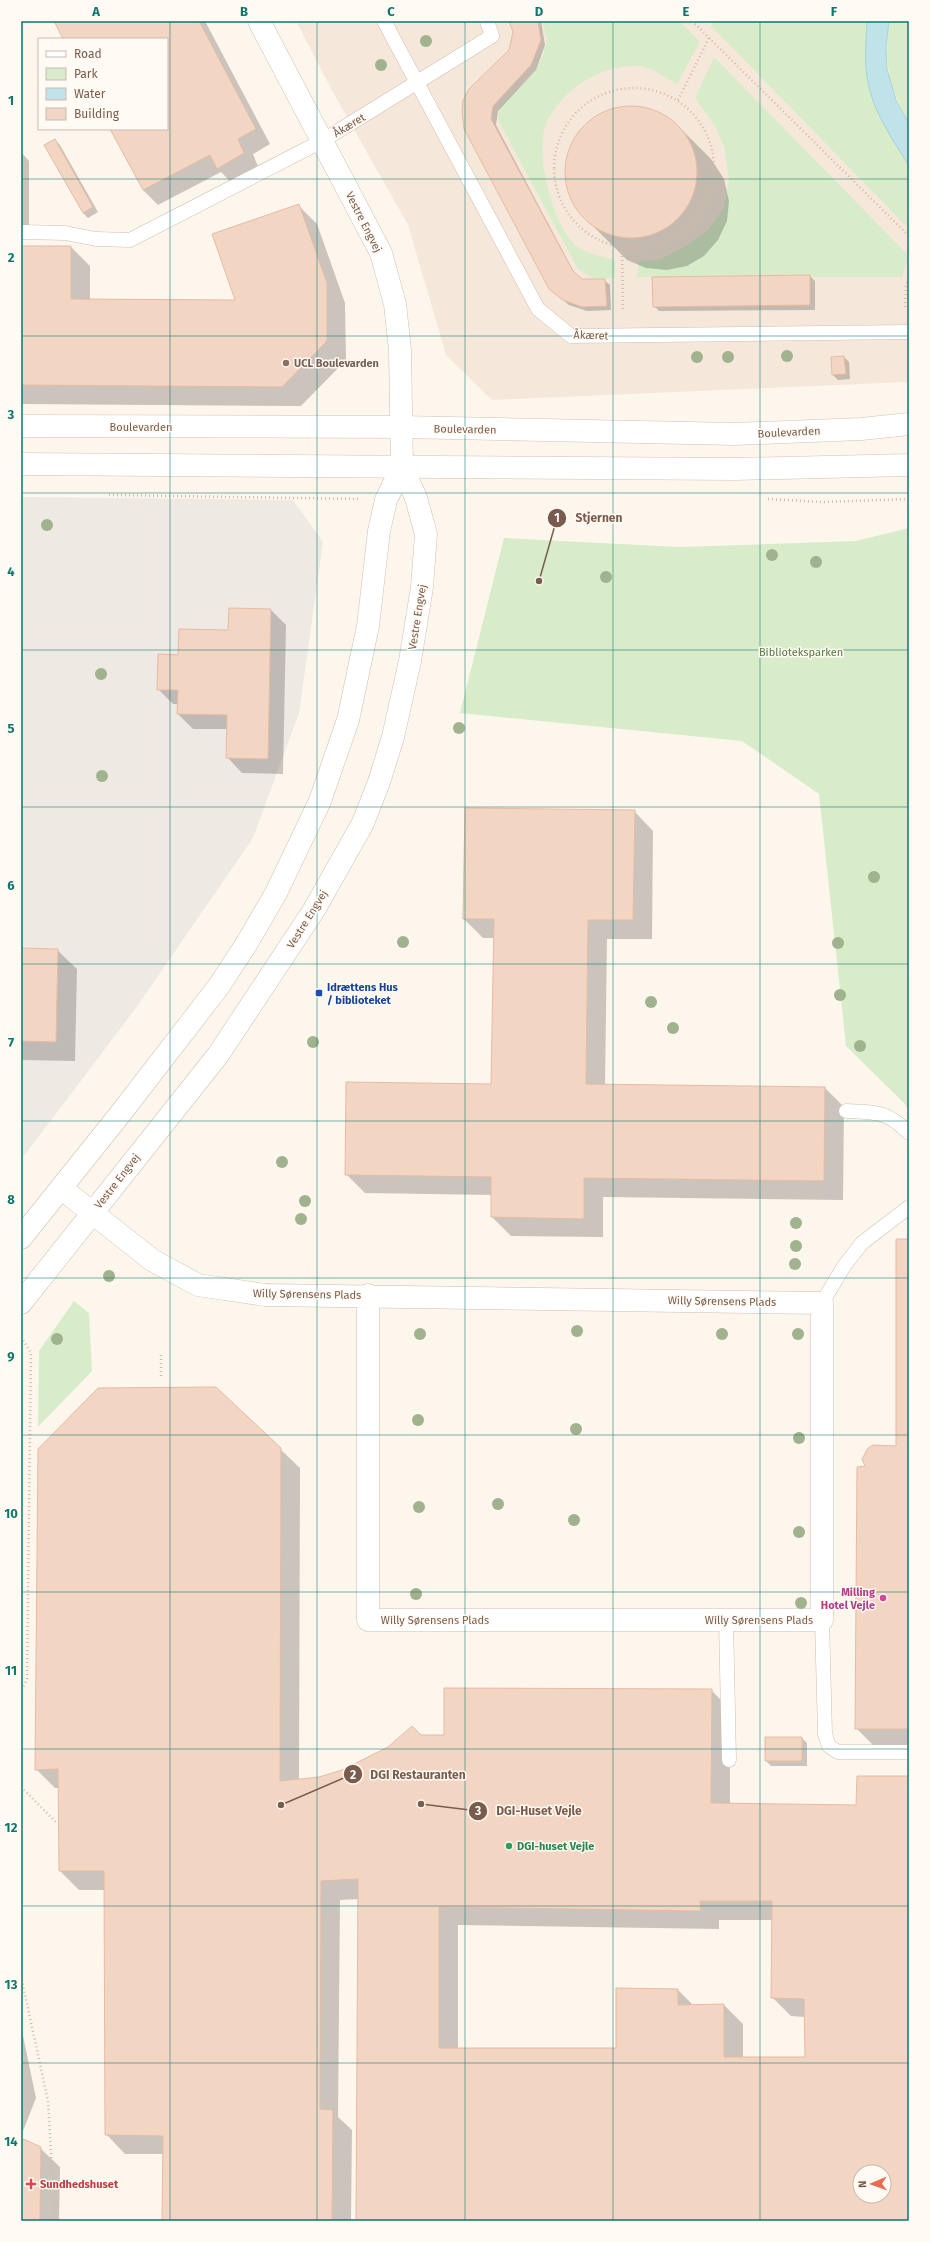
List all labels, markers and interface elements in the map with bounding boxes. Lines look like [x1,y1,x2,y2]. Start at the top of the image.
text: A [91,4,100,19]
text: B [240,4,248,19]
text: C [387,4,395,19]
text: D [535,4,544,19]
text: E [683,4,690,19]
text: F [831,4,838,19]
legend [38,38,168,130]
text: Road [74,47,102,61]
text: Park [74,67,98,81]
text: Water [74,87,106,101]
text: 1 [8,93,14,108]
text: Building [74,107,120,121]
street label: Åkæret [330,110,368,140]
street label: Vestre Engvej [343,190,384,255]
text: 2 [8,250,15,265]
street label: Åkæret [573,327,609,343]
place label: UCL Boulevarden [294,357,379,370]
marker: UCL Boulevarden [281,358,291,368]
text: 3 [7,407,15,422]
street label: Boulevarden [110,421,172,434]
street label: Boulevarden [433,422,496,437]
street label: Boulevarden [757,424,821,441]
callout: Stjernen [547,506,630,530]
text: 1 [554,511,560,525]
text: Stjernen [576,511,622,525]
text: 4 [7,564,15,579]
street label: Vestre Engvej [406,583,429,651]
park label: Biblioteksparken [759,646,843,659]
text: 5 [8,721,15,736]
text: 6 [7,878,15,893]
street label: Vestre Engvej [284,888,330,951]
place label: Idrættens Hus / biblioteket [327,981,399,1007]
marker: Idrættens Hus / biblioteket [314,988,324,998]
text: 7 [8,1035,14,1050]
street label: Vestre Engvej [92,1151,143,1211]
text: 8 [7,1192,15,1207]
street label: Willy Sørensens Plads [253,1287,361,1302]
street label: Willy Sørensens Plads [668,1294,776,1309]
text: 9 [7,1349,15,1364]
text: 10 [4,1506,18,1521]
place label: Milling Hotel Vejle [821,1586,876,1612]
marker: Milling Hotel Vejle [878,1593,888,1603]
street label: Willy Sørensens Plads [381,1614,489,1627]
street label: Willy Sørensens Plads [705,1614,813,1627]
text: 11 [5,1663,17,1678]
callout: DGI Restauranten [343,1762,474,1786]
text: 2 [350,1768,356,1782]
text: DGI Restauranten [370,1768,466,1782]
callout: DGI-Huset Vejle [468,1799,590,1823]
text: 3 [474,1804,481,1818]
text: DGI-Huset Vejle [496,1804,582,1818]
text: 12 [5,1820,18,1835]
place label: DGI-huset Vejle [517,1840,594,1853]
marker: DGI-huset Vejle [504,1841,514,1851]
text: 13 [5,1977,18,1992]
text: 14 [4,2134,18,2149]
north arrow [852,2164,892,2204]
marker: Sundhedshuset [25,2178,37,2190]
place label: Sundhedshuset [40,2178,119,2191]
text: N [856,2180,869,2188]

